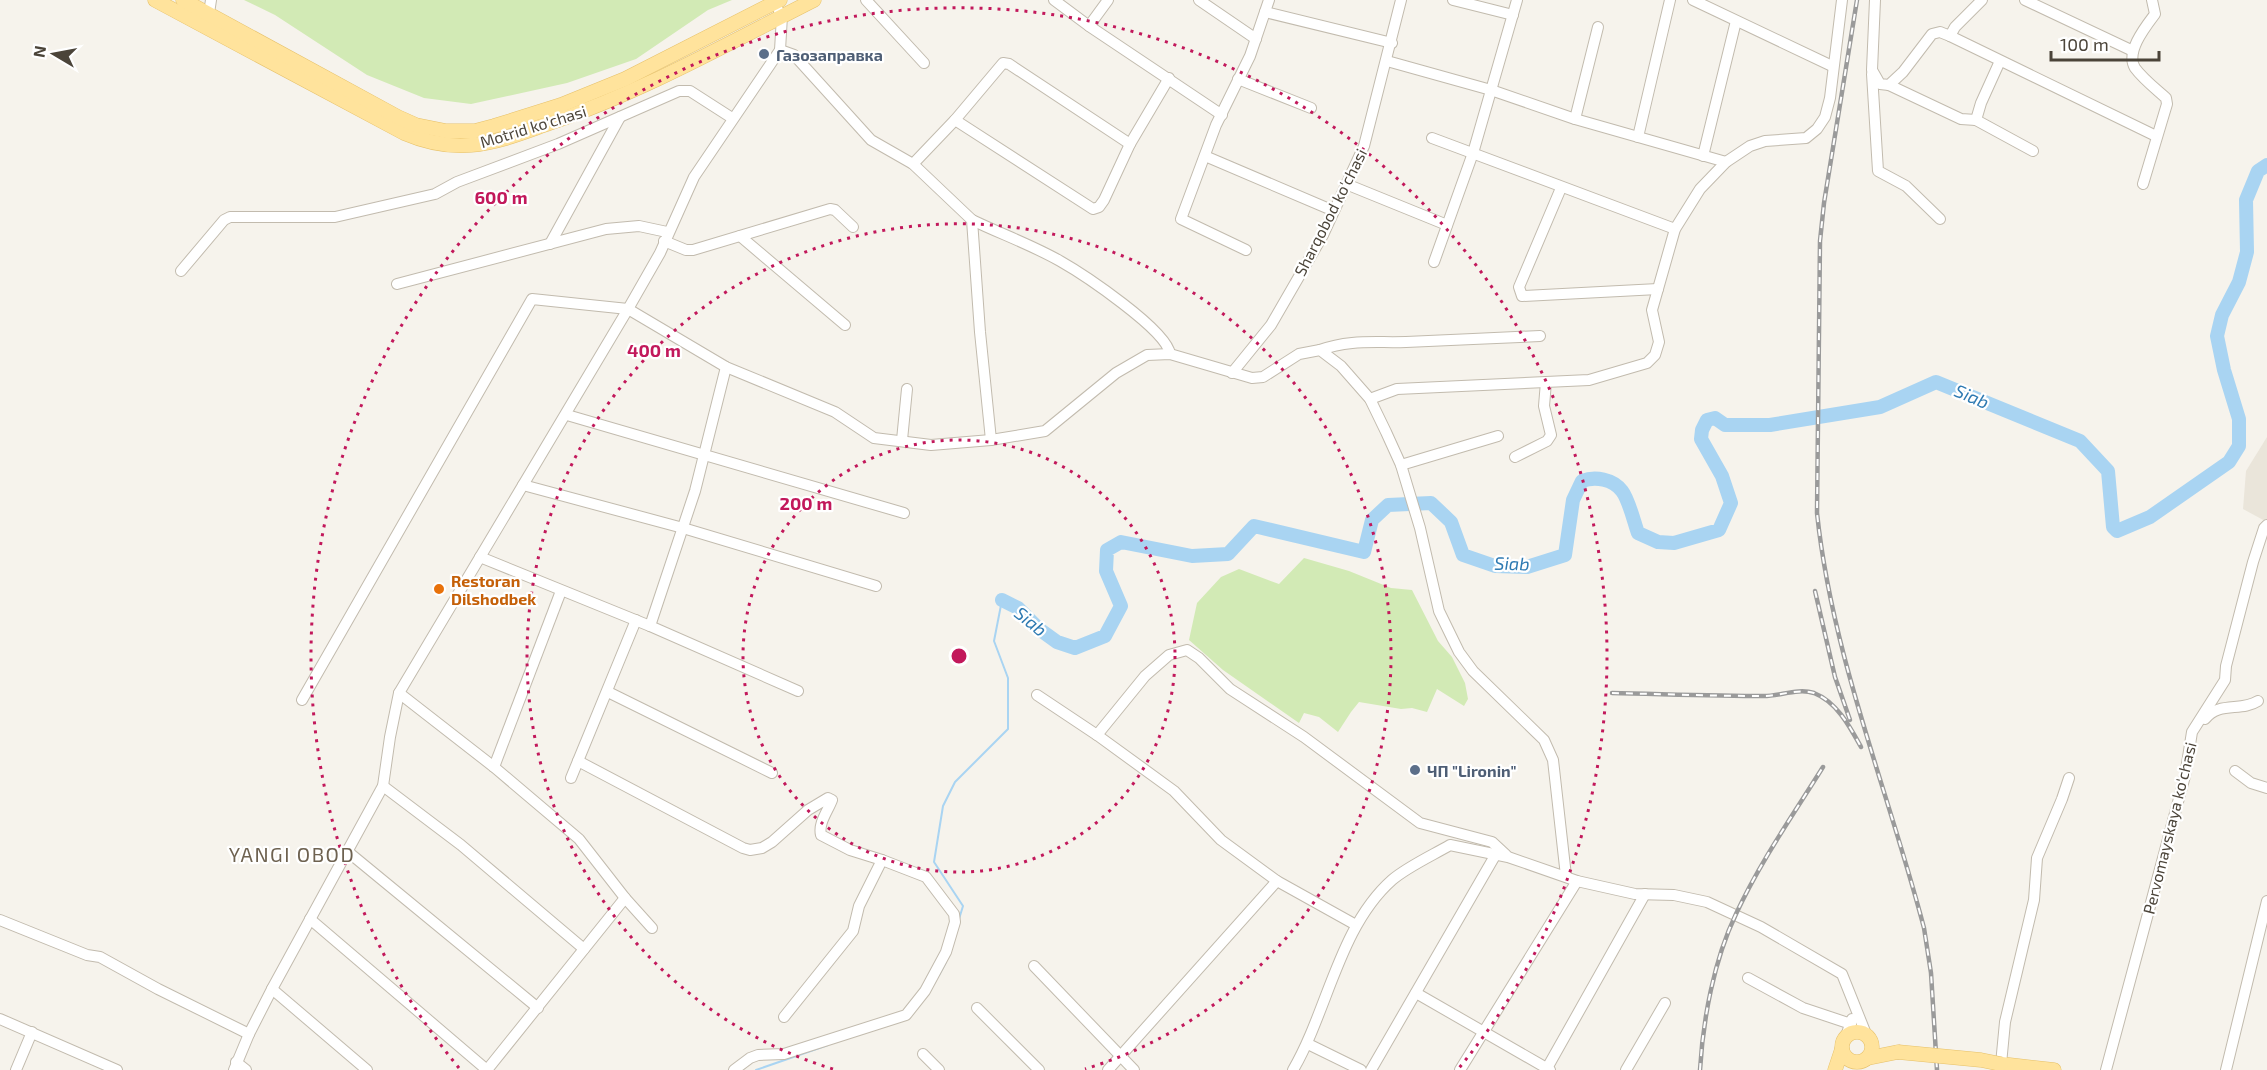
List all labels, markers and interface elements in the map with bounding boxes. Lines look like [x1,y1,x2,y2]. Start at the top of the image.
north arrow [24,24,84,84]
scale bar [2051,24,2159,62]
text: 100 m [2060,33,2109,55]
text: N [28,44,49,59]
place label: Газозаправка [776,45,883,64]
marker: Газозаправка [757,47,771,61]
street label: Motrid ko'chasi [478,101,588,151]
street label: Sharqobod ko'chasi [1290,145,1370,279]
text: 600 m [474,186,528,208]
text: 400 m [627,339,681,361]
water label: Siab [1952,379,1992,413]
text: 200 m [780,492,832,514]
water label: Siab [1494,552,1530,574]
place label: Restoran Dilshodbek [451,571,536,608]
marker: Restoran Dilshodbek [432,582,446,596]
water label: Siab [1010,601,1052,641]
centre of rings [949,646,969,666]
street label: Pervomayskaya ko'chasi [2138,740,2200,916]
place label: ЧП "Lironin" [1427,761,1517,780]
marker: ЧП "Lironin" [1408,763,1422,777]
district label: YANGI OBOD [229,842,355,866]

